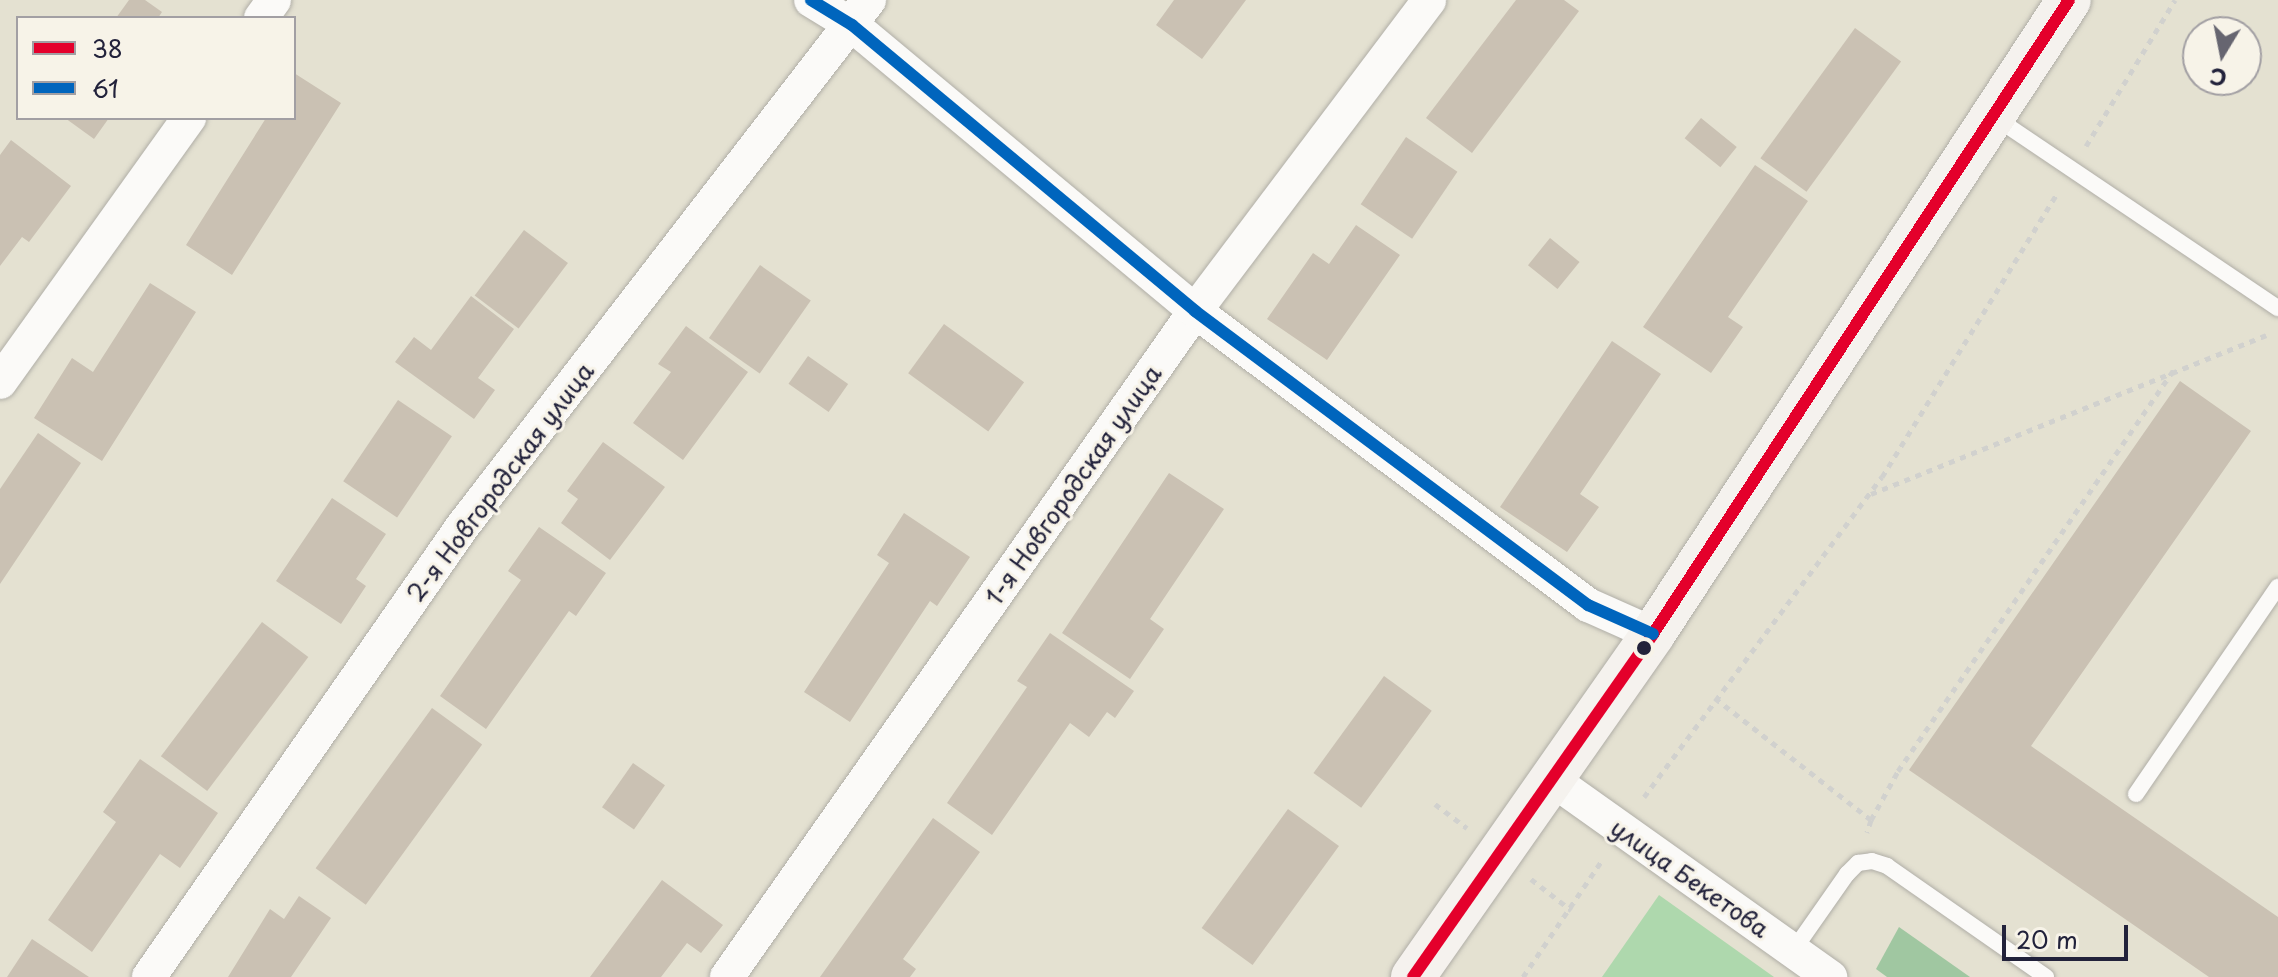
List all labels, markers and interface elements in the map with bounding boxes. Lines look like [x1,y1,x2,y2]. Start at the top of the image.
legend [16,16,296,120]
north arrow [2182,16,2262,96]
text: 38 [92,30,123,66]
text: С [2207,60,2229,96]
text: 61 [92,70,119,106]
street label: 2-я Новгородская улица [400,356,600,608]
street label: 1-я Новгородская улица [979,359,1167,611]
unlabelled marker [1636,640,1652,656]
street label: улица Бекетова [1605,812,1775,944]
scale bar [2006,909,2132,959]
text: 20 m [2016,921,2078,957]

